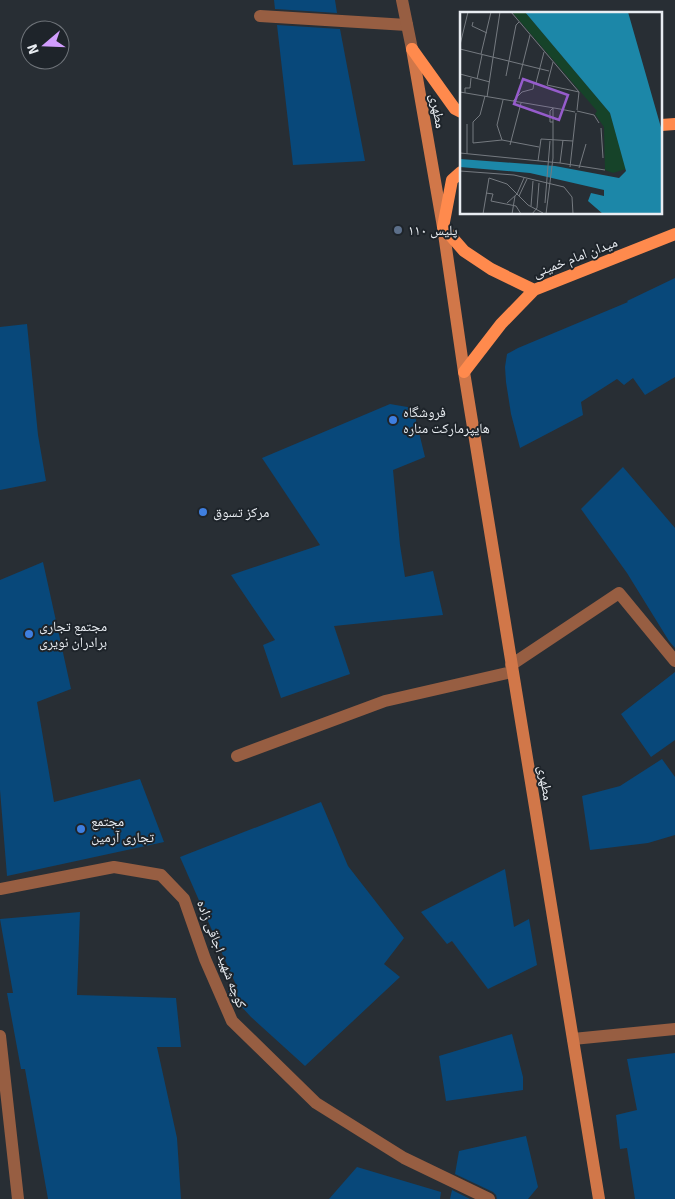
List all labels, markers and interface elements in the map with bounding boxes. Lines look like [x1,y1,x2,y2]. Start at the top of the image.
inset map [460,12,662,215]
north arrow [20,20,70,70]
text: N [24,42,43,56]
street label: مطهری [426,92,449,130]
place label: پلیس ۱۱۰ [408,222,458,239]
marker: پلیس ۱۱۰ [392,224,404,236]
street label: میدان امام خمینی [530,234,620,282]
place label: فروشگاه هایپرمارکت مناره [403,404,490,437]
marker: فروشگاه هایپرمارکت مناره [387,414,399,426]
place label: مرکز تسوق [213,504,269,521]
marker: مرکز تسوق [197,506,209,518]
place label: مجتمع تجاری برادران نویری [39,618,107,651]
marker: مجتمع تجاری برادران نویری [23,628,35,640]
street label: مطهری [534,765,557,802]
place label: مجتمع تجاری آرمین [91,813,154,846]
marker: مجتمع تجاری آرمین [75,823,87,835]
street label: کوچه شهید اجاقی زاده [193,898,250,1011]

